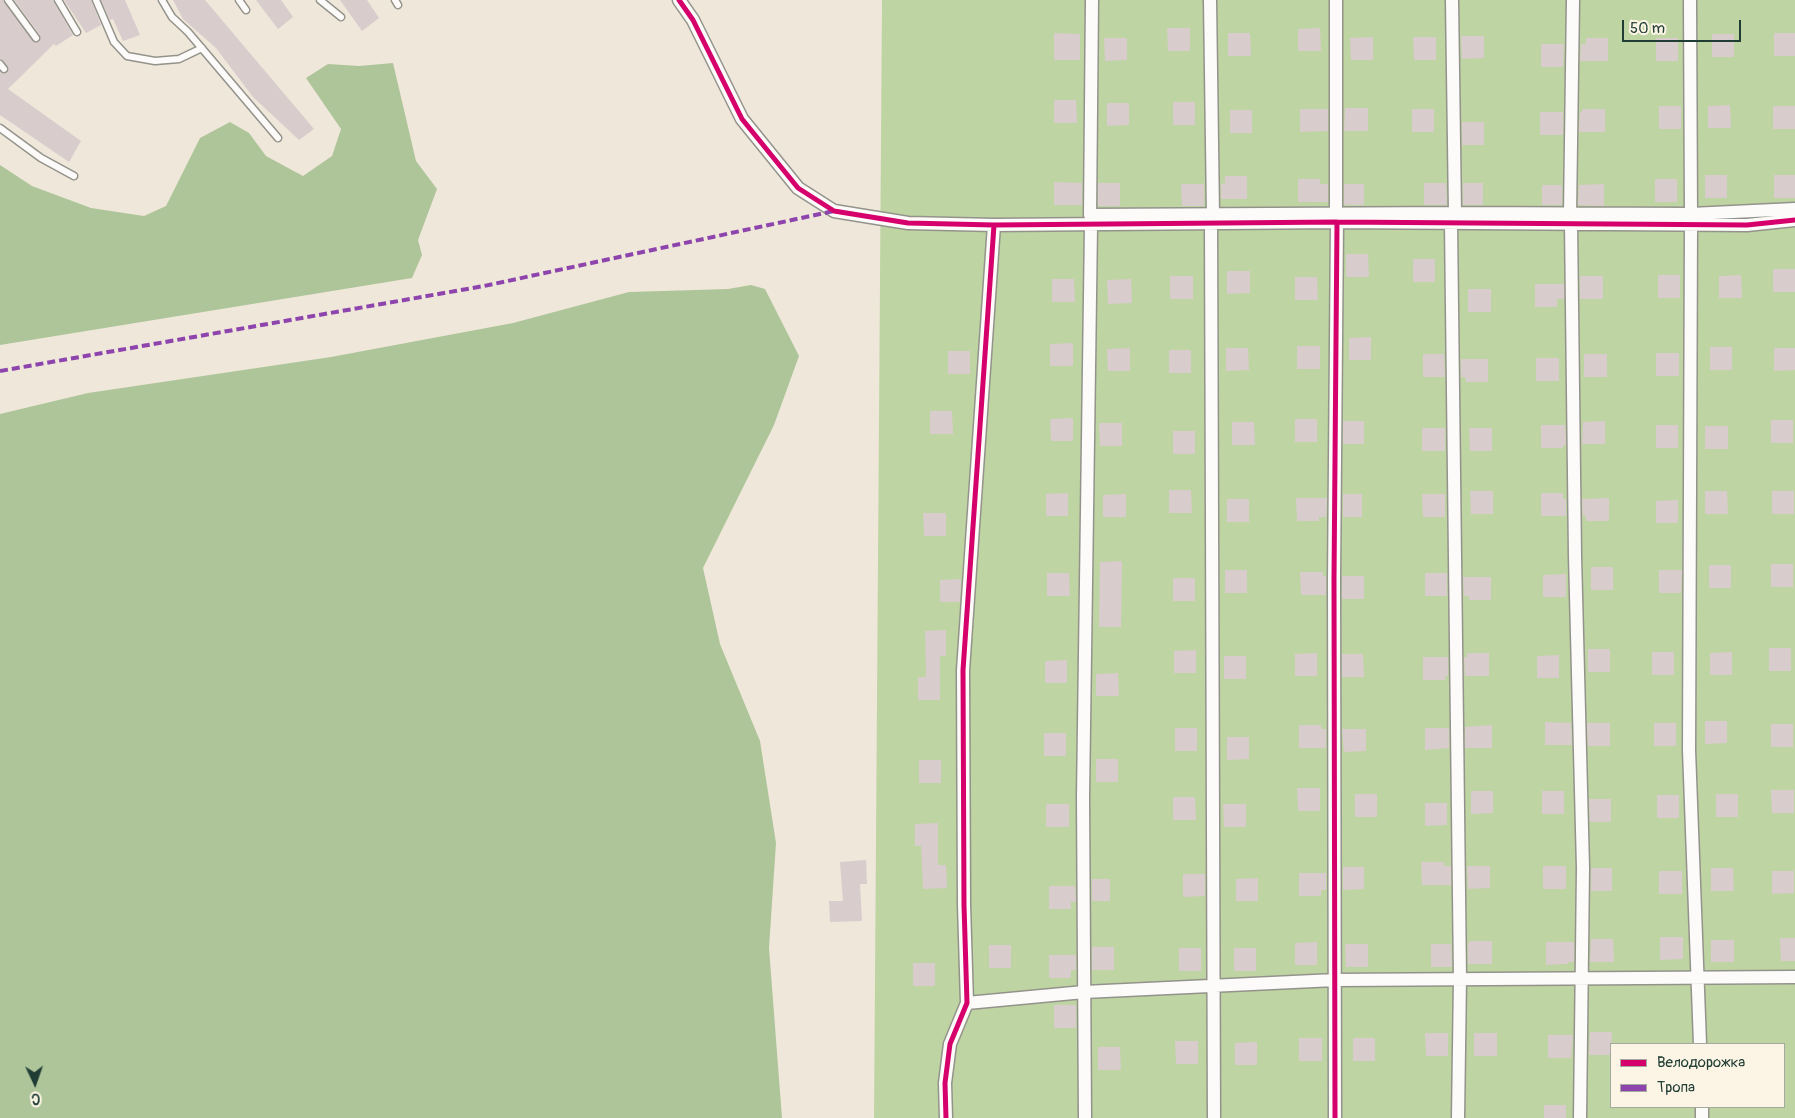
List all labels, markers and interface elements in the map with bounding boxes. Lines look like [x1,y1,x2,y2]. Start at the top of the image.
scale bar [1625,10,1744,42]
text: 50 m [1630,19,1665,38]
legend [1610,1043,1785,1108]
text: Велодорожка [1657,1053,1745,1072]
north arrow [10,1058,60,1108]
text: Тропа [1657,1078,1695,1097]
text: С [31,1090,41,1107]

